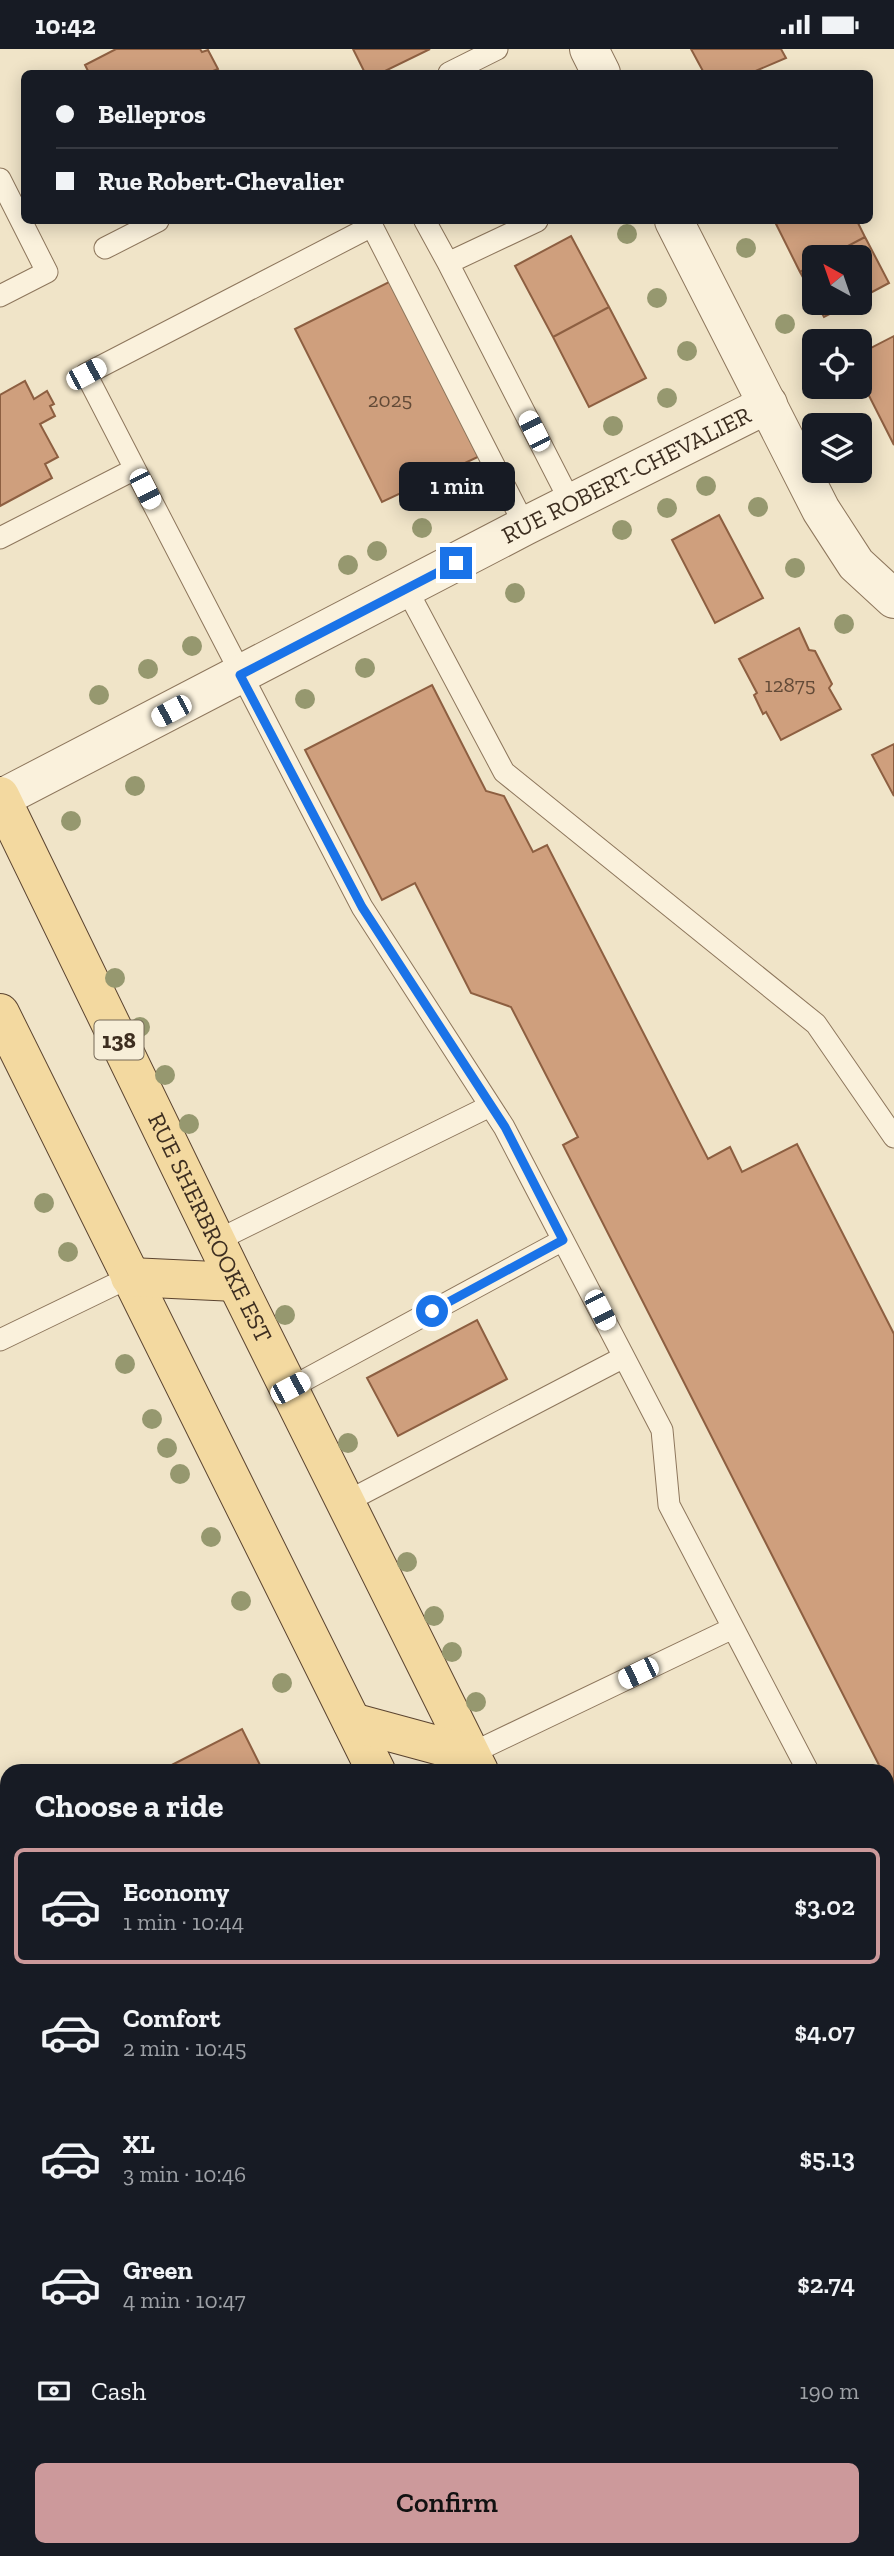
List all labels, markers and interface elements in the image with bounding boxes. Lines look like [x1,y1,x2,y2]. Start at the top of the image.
text: 10:42 [35,9,96,41]
text: Bellepros [98,98,206,130]
text: Rue Robert-Chevalier [98,165,344,197]
north arrow [802,245,872,315]
map controls [802,245,872,483]
button: locate [802,329,872,399]
car [63,355,110,393]
house number: 2025 [368,387,412,412]
street label: RUE ROBERT-CHEVALIER [497,400,755,550]
car [516,408,553,454]
button: layers [802,413,872,483]
callout: 1 min [398,461,514,511]
car [127,466,164,512]
text: 1 min [430,472,484,500]
route end [440,547,472,579]
house number: 12875 [765,672,815,697]
car [148,692,195,730]
road number: 138 [94,1021,144,1059]
street label: RUE SHERBROOKE EST [142,1108,279,1347]
car [582,1287,619,1333]
route start [416,1295,448,1327]
car [267,1369,314,1407]
car [615,1654,662,1692]
text: Choose a ride [35,1787,223,1825]
icon: car [39,1875,102,1938]
text: Economy [123,1876,229,1908]
text: $3.02 [795,1890,855,1922]
text: 1 min · 10:44 [123,1908,244,1936]
icon: car [39,2001,102,2064]
text: Comfort [123,2002,220,2034]
text: $4.07 [795,2016,855,2048]
text: 2 min · 10:45 [123,2034,246,2062]
icon: car [39,2127,102,2190]
text: XL [123,2128,155,2160]
text: $5.13 [799,2142,855,2174]
text: 3 min · 10:46 [123,2160,246,2188]
icon: car [39,2253,102,2316]
text: Green [123,2254,193,2286]
text: $2.74 [797,2268,855,2300]
text: 4 min · 10:47 [123,2286,246,2314]
icon: cash [35,2372,73,2410]
text: Cash [91,2375,146,2407]
text: 190 m [800,2377,859,2405]
button: Confirm [35,2463,859,2543]

